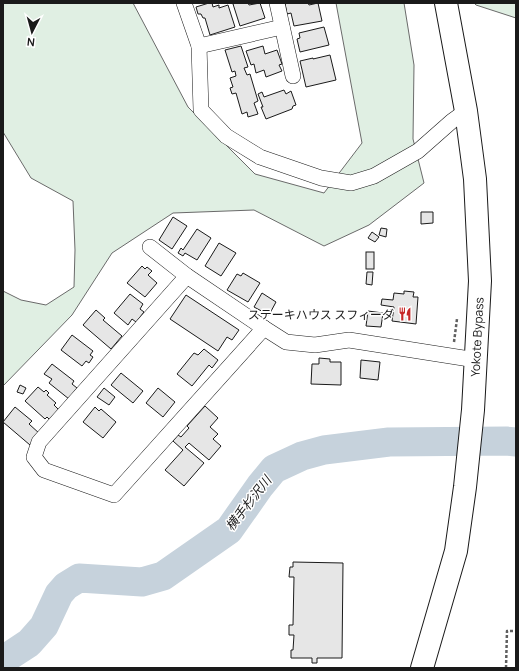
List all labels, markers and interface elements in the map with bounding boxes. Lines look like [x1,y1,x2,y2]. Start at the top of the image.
north arrow [12,12,52,52]
text: N [26,35,36,50]
street label: Yokote Bypass [466,297,488,377]
place label: ステーキハウス スフィーダ [248,306,394,323]
restaurant icon: ステーキハウス スフィーダ [397,306,413,322]
water label: 横手杉沢川 [221,470,276,534]

